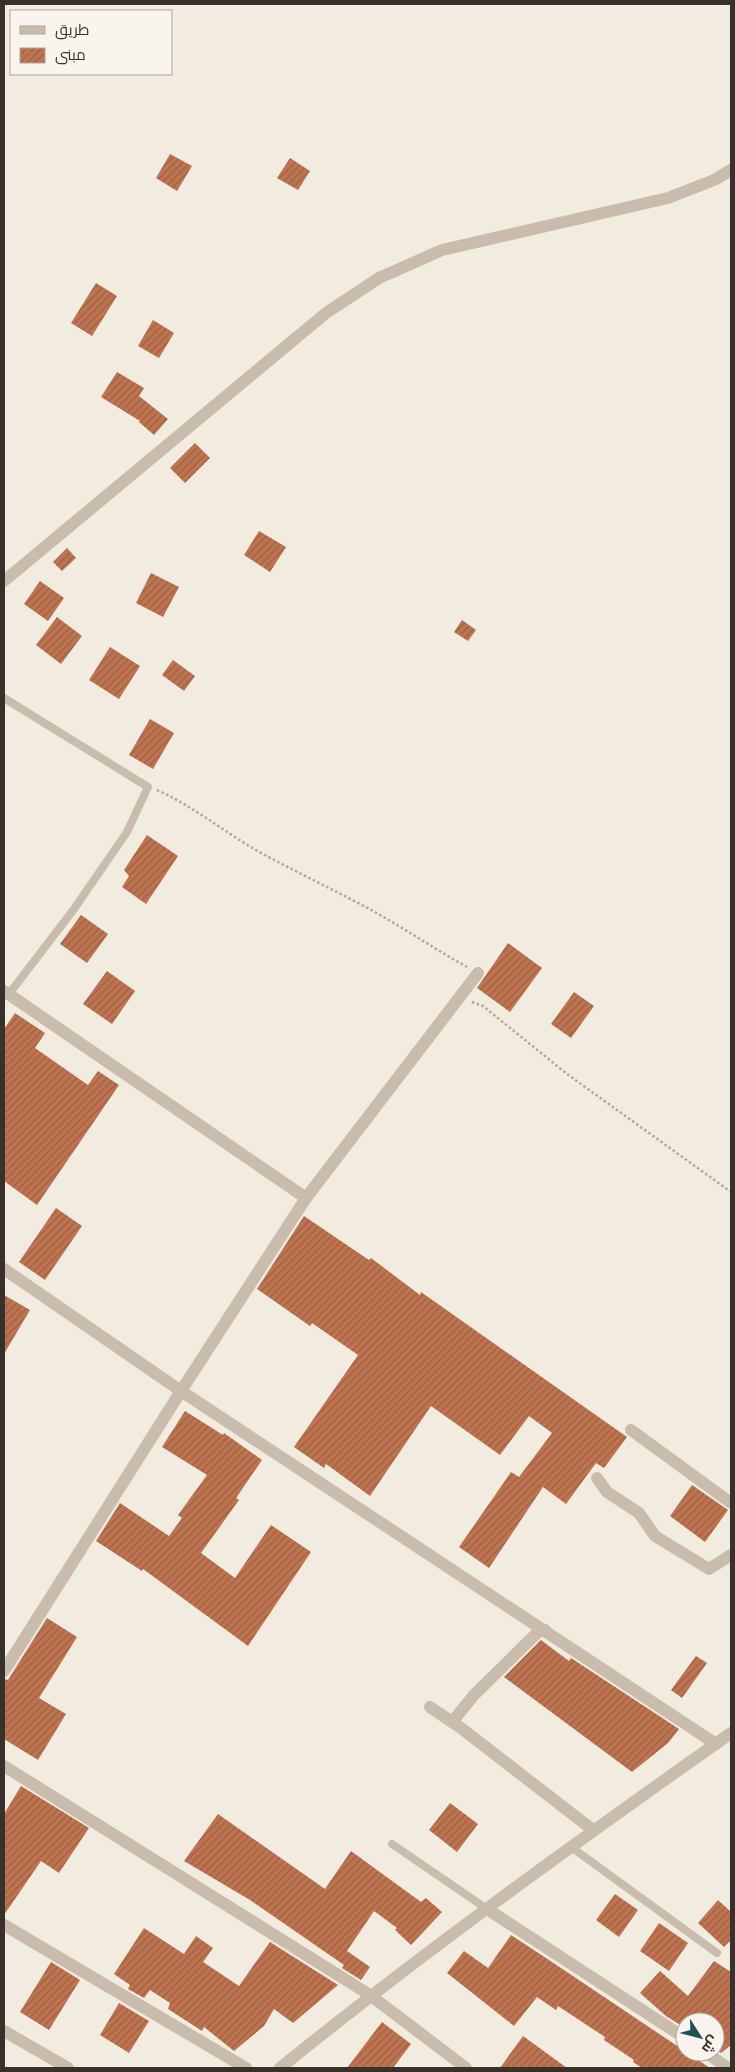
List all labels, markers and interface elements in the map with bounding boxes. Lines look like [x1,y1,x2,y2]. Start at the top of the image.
legend [10,10,172,75]
text: طريق [55,20,89,40]
text: مبنى [55,45,86,65]
north arrow [675,2012,725,2062]
text: ش [698,2032,723,2057]

